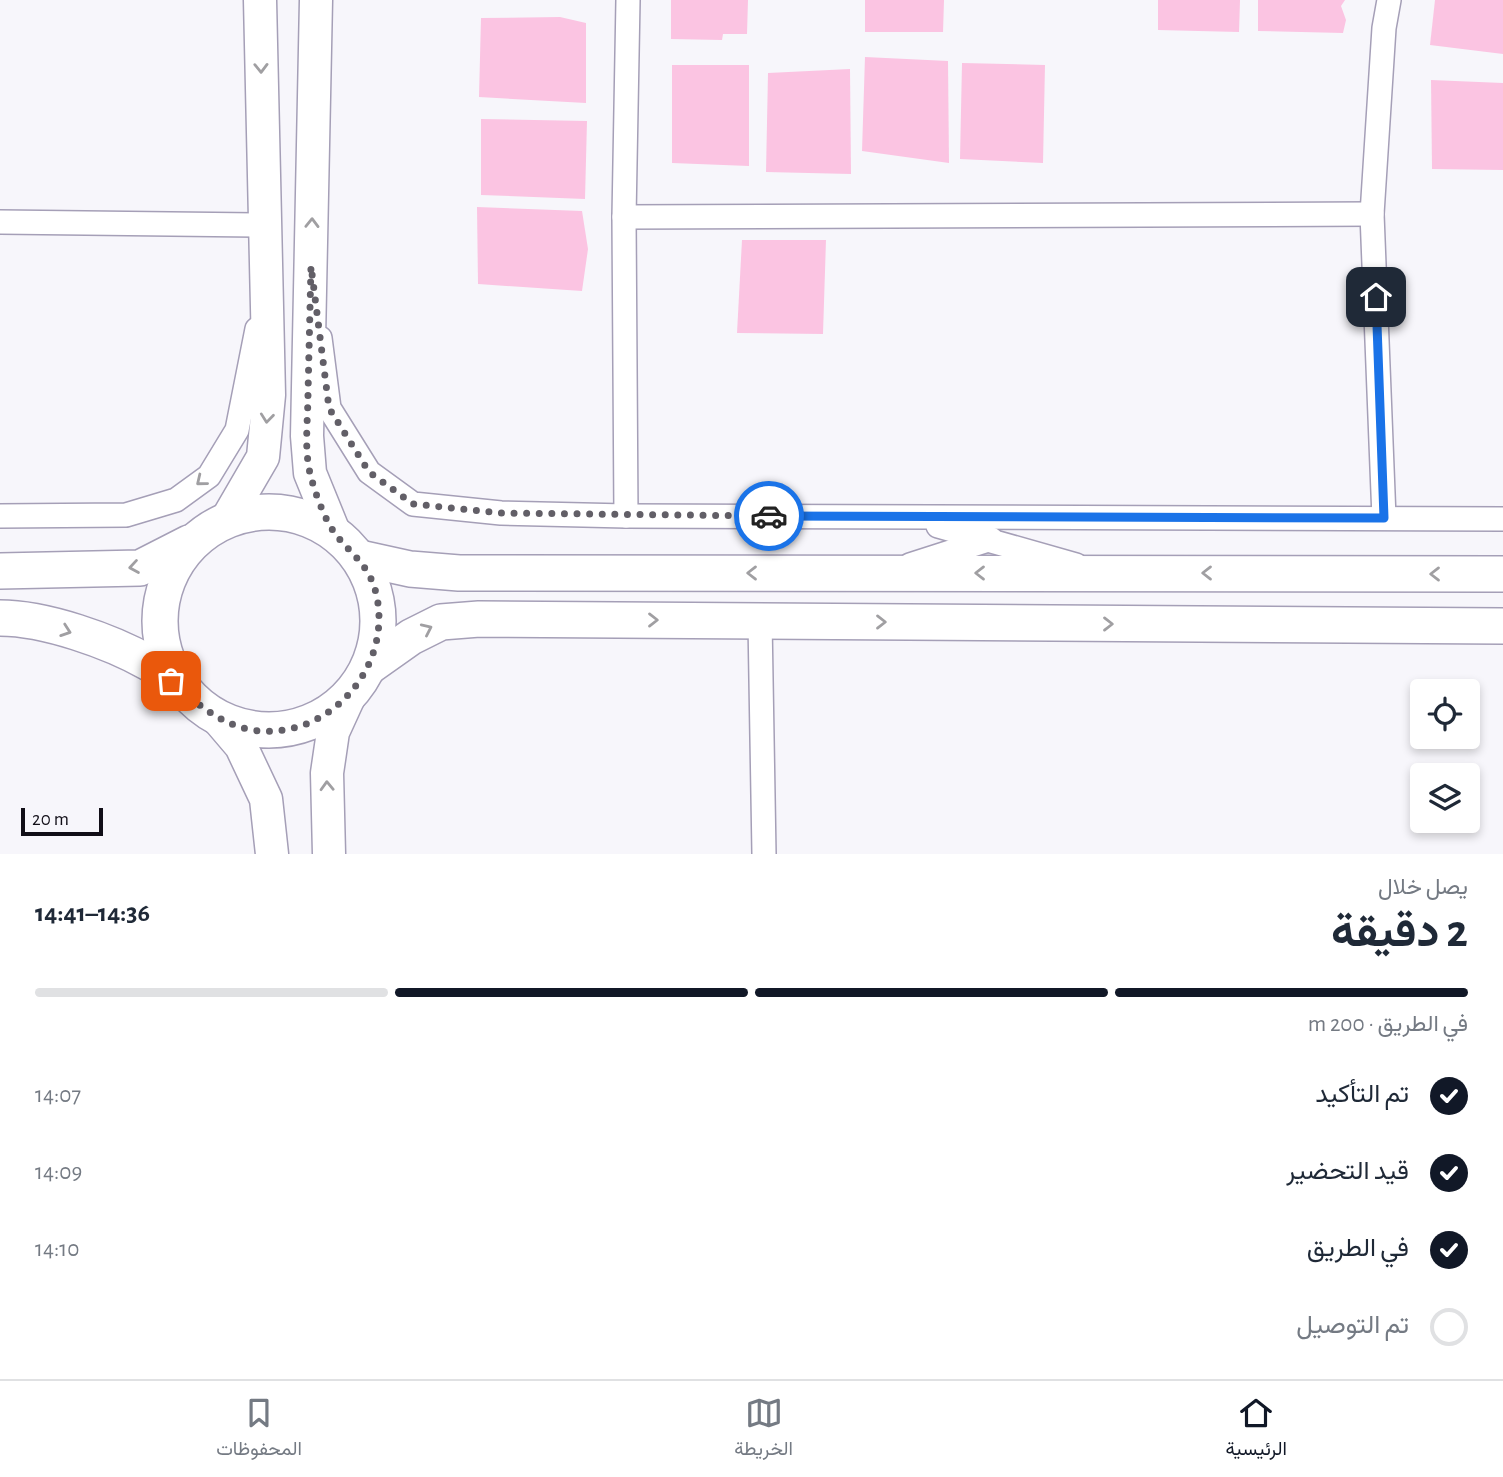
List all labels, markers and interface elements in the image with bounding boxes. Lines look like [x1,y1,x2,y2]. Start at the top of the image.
one-way arrow [254,63,269,74]
one-way arrow [304,217,320,228]
pin [1346,267,1406,327]
icon: home [1357,278,1395,316]
one-way arrow [260,413,275,424]
one-way arrow [196,473,208,486]
courier [734,481,804,551]
icon: car [750,497,788,535]
one-way arrow [128,559,139,574]
one-way arrow [747,565,757,581]
one-way arrow [974,565,985,581]
one-way arrow [1202,565,1212,581]
one-way arrow [1429,566,1440,582]
one-way arrow [648,612,659,628]
one-way arrow [876,614,886,630]
one-way arrow [1103,616,1114,631]
one-way arrow [59,623,72,637]
one-way arrow [420,623,432,637]
pin [141,651,201,711]
icon: bag [152,662,190,700]
map controls [1410,679,1480,833]
button: locate [1410,679,1480,749]
button: layers [1410,763,1480,833]
one-way arrow [320,780,335,791]
scale bar [21,805,103,837]
text: 20 m [32,810,69,829]
text: يصل خلال [1378,876,1468,899]
text: 14:36–14:41 [35,900,150,926]
text: 2 دقيقة [1331,909,1468,955]
text: في الطريق · 200 m [1308,1013,1468,1036]
icon: check [1430,1077,1468,1115]
text: تم التأكيد [1315,1081,1409,1107]
text: 14:07 [35,1084,81,1107]
icon: check [1430,1154,1468,1192]
text: قيد التحضير [1286,1158,1409,1184]
text: 14:09 [35,1161,82,1184]
icon: check [1430,1231,1468,1269]
text: في الطريق [1307,1235,1409,1261]
text: 14:10 [35,1238,79,1261]
text: تم التوصيل [1296,1312,1409,1338]
tab: المحفوظات [216,1394,302,1465]
tab: الخريطة [734,1394,793,1465]
tab: الرئيسية [1225,1394,1287,1465]

